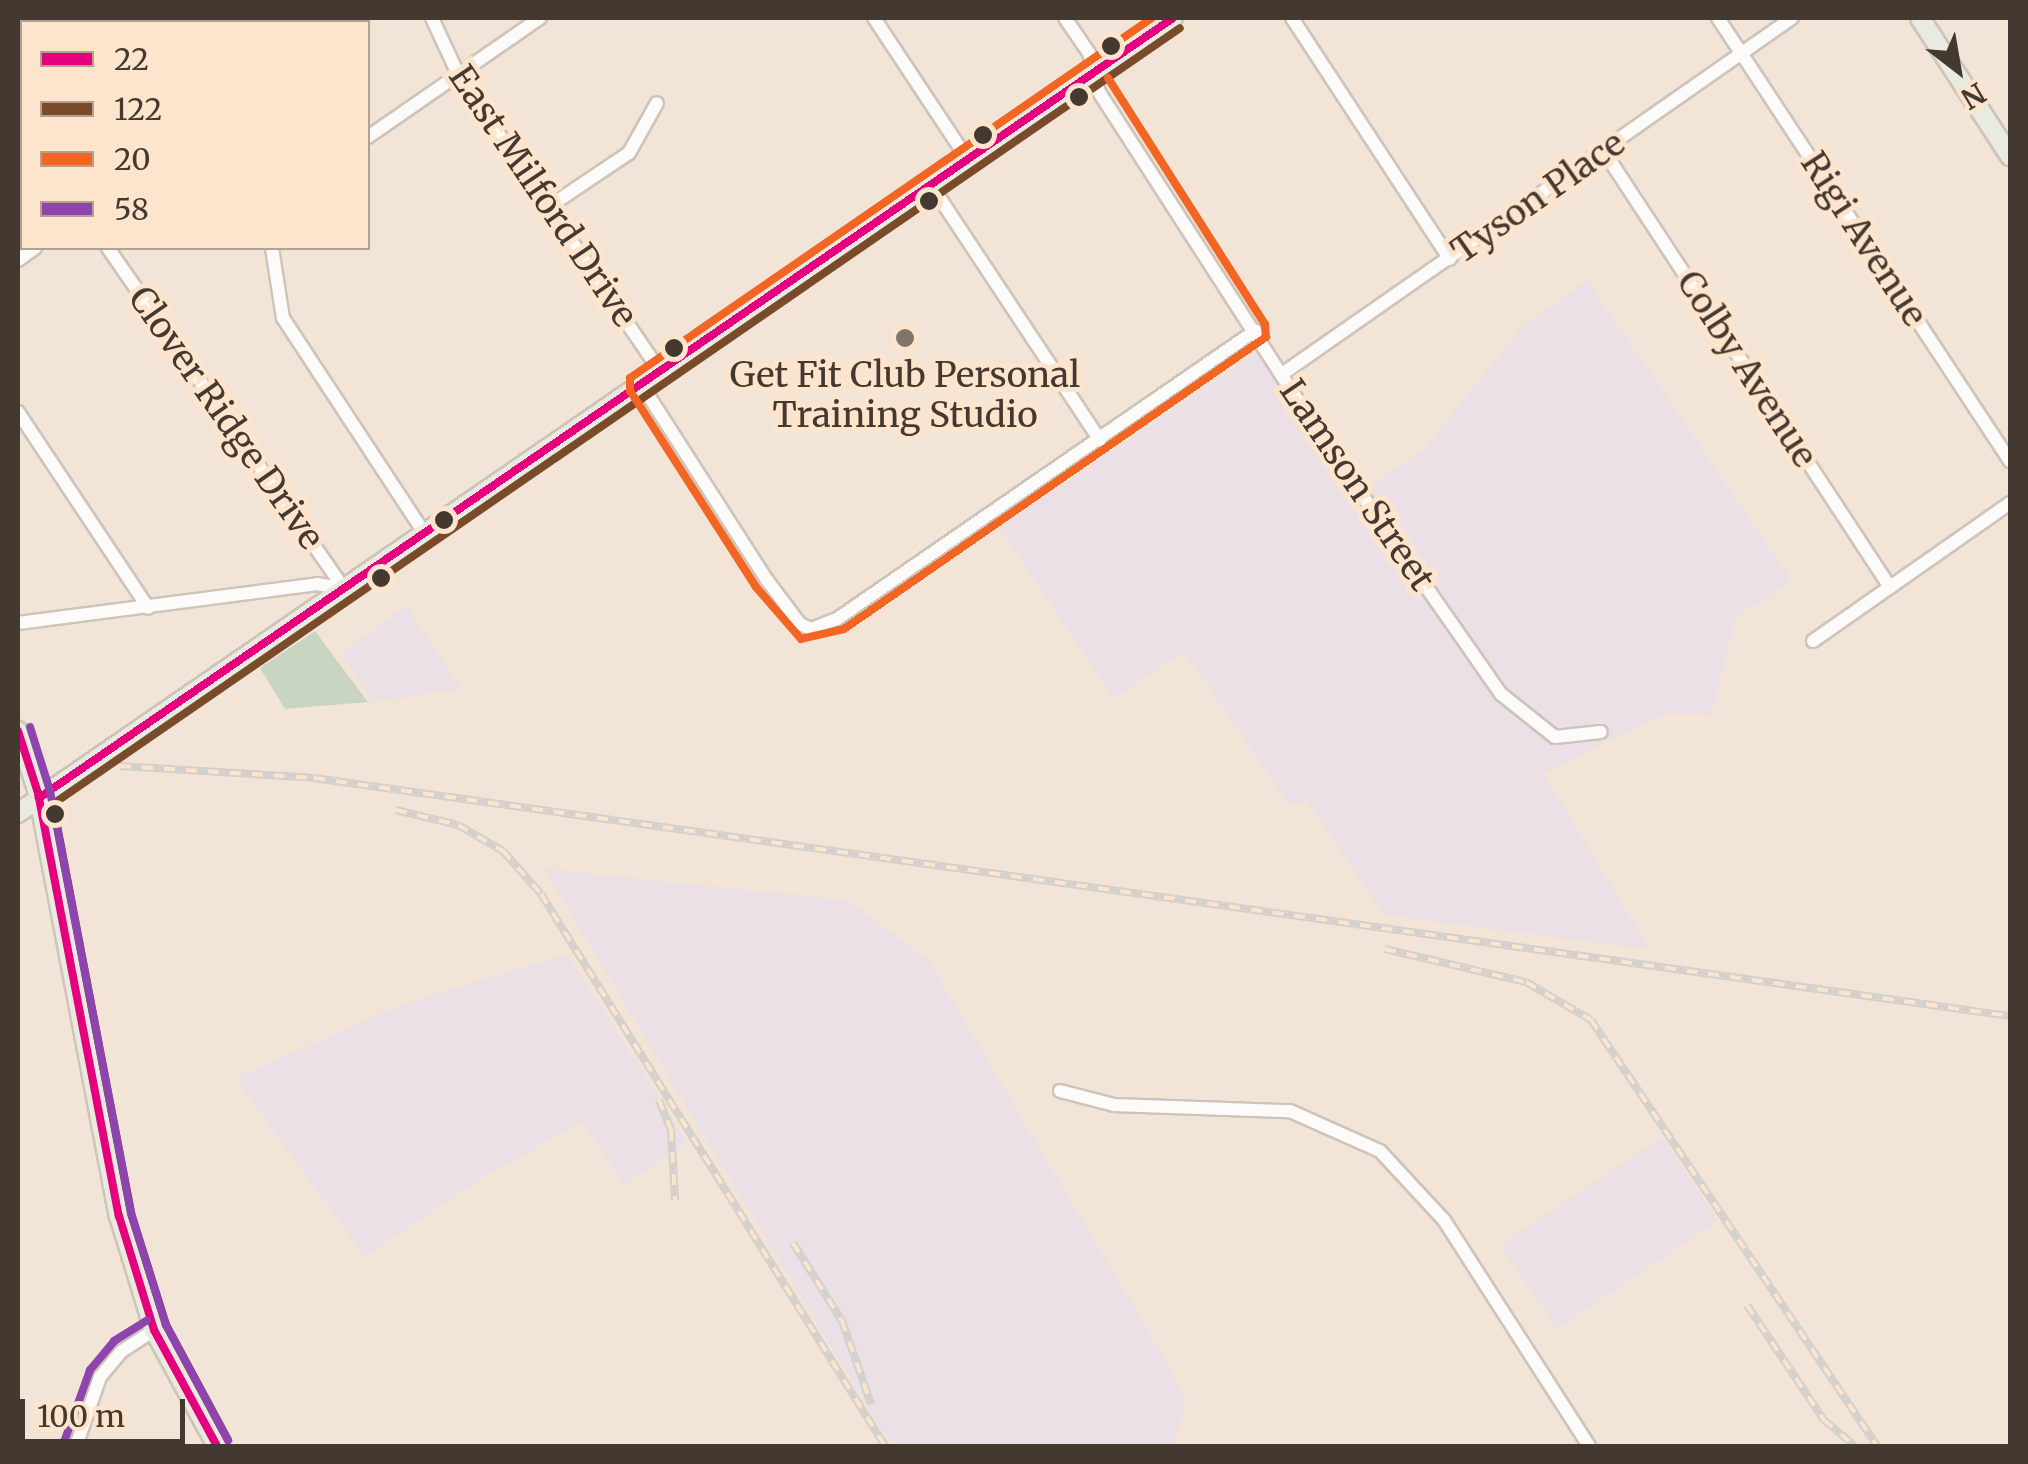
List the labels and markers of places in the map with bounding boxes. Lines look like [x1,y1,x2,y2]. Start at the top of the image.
unlabelled marker [1101,36,1121,56]
unlabelled marker [1069,87,1089,107]
unlabelled marker [973,125,993,145]
unlabelled marker [919,191,939,211]
marker: Get Fit Club Personal Training Studio [894,327,916,349]
unlabelled marker [664,338,684,358]
place label: Get Fit Club Personal Training Studio [730,354,1080,436]
unlabelled marker [434,510,454,530]
unlabelled marker [371,568,391,588]
unlabelled marker [45,804,65,824]

